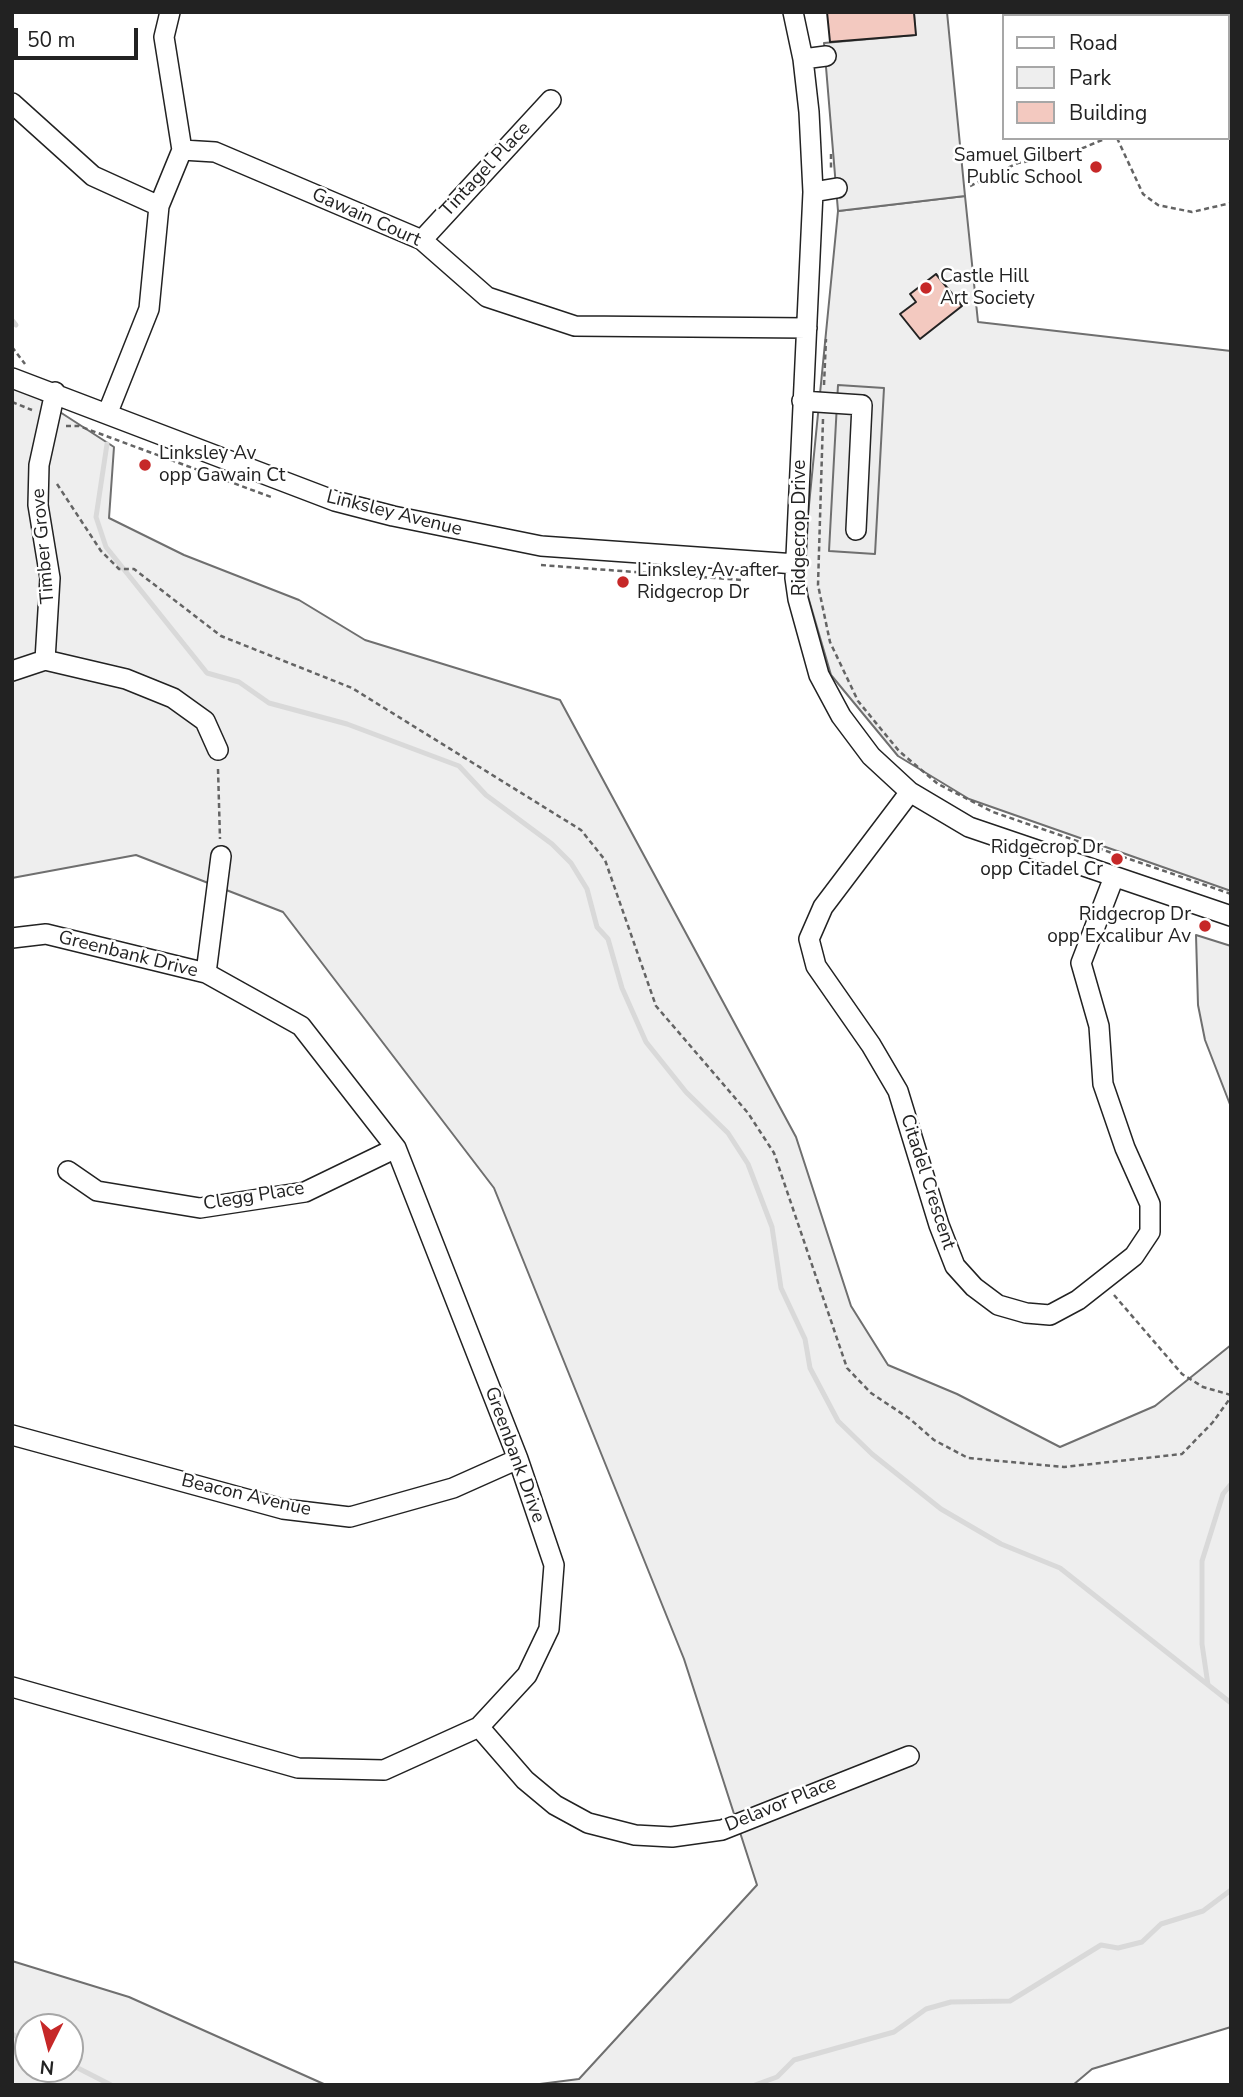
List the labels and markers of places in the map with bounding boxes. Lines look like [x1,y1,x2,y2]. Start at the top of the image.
place label: Samuel Gilbert Public School [954,145,1082,189]
marker: Samuel Gilbert Public School [1088,159,1104,175]
place label: Castle Hill Art Society [940,266,1035,310]
marker: Castle Hill Art Society [918,280,934,296]
place label: Linksley Av opp Gawain Ct [159,443,285,487]
marker: Linksley Av opp Gawain Ct [137,457,153,473]
place label: Linksley Av after Ridgecrop Dr [637,560,779,604]
marker: Linksley Av after Ridgecrop Dr [615,574,631,590]
place label: Ridgecrop Dr opp Citadel Cr [980,837,1103,881]
marker: Ridgecrop Dr opp Citadel Cr [1109,851,1125,867]
place label: Ridgecrop Dr opp Excalibur Av [1047,904,1191,948]
marker: Ridgecrop Dr opp Excalibur Av [1197,918,1213,934]

